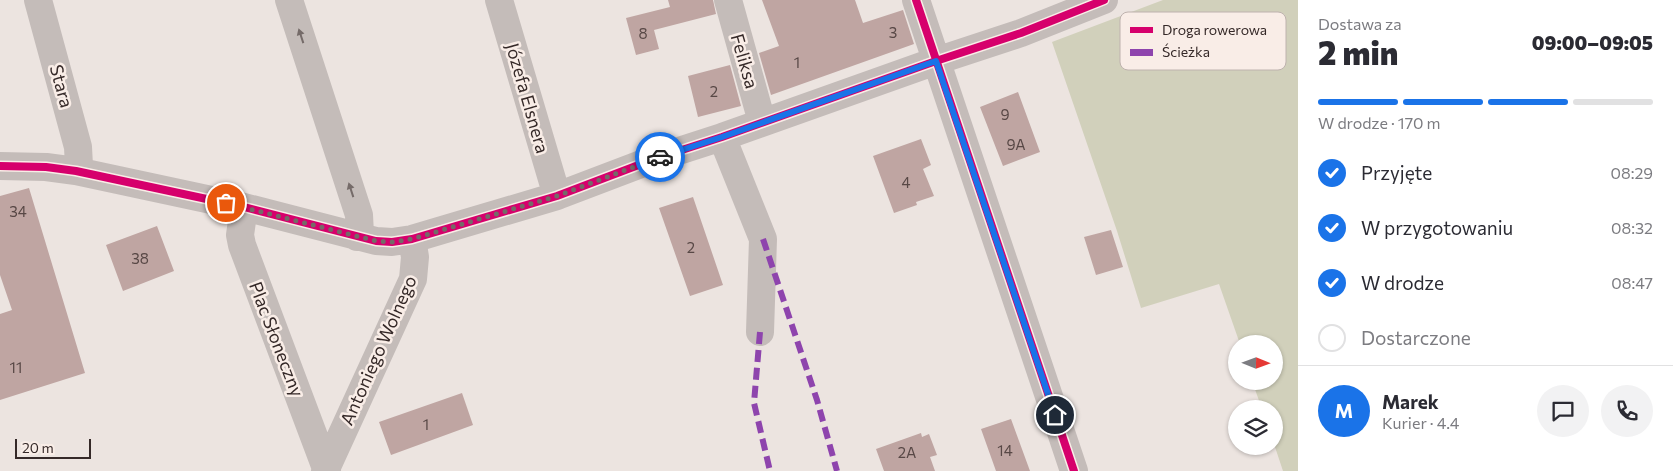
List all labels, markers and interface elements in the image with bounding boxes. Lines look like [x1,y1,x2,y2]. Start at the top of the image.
legend [1120,12,1286,70]
text: Dostawa za [1318,14,1402,33]
text: Droga rowerowa [1162,21,1267,38]
house number: 3 [889,23,897,41]
house number: 8 [638,24,648,42]
one-way arrow [297,28,305,43]
street label: Feliksa [727,31,763,91]
text: 09:00–09:05 [1532,31,1653,54]
text: 2 min [1318,32,1398,72]
street label: Józefa Elsnera [502,40,554,156]
text: Ścieżka [1162,43,1210,60]
house number: 1 [794,53,800,71]
street label: Stara [46,62,78,110]
house number: 2 [710,82,718,100]
house number: 9 [1000,105,1010,123]
text: W drodze · 170 m [1318,113,1441,132]
courier [635,132,685,182]
house number: 9A [1006,135,1026,153]
icon: car [646,143,674,171]
icon: check [1318,159,1346,187]
text: Przyjęte [1361,161,1432,184]
text: 08:29 [1611,163,1653,182]
house number: 4 [902,173,911,191]
pin [205,182,247,224]
one-way arrow [347,183,354,198]
icon: bag [212,189,240,217]
house number: 34 [9,202,27,220]
icon: check [1318,214,1346,242]
text: W przygotowaniu [1361,216,1513,239]
text: 08:32 [1611,218,1653,237]
house number: 2 [687,238,695,256]
house number: 38 [131,249,149,267]
icon: check [1318,269,1346,297]
text: W drodze [1361,271,1444,294]
street label: Antoniego Wolnego [335,272,421,428]
text: 08:47 [1611,273,1653,292]
street label: Plac Słoneczny [245,278,309,400]
text: Dostarczone [1361,326,1471,349]
north arrow [1228,335,1282,390]
map controls [1228,335,1283,455]
house number: 11 [10,358,22,376]
button: chat [1537,385,1589,437]
button: phone [1601,385,1653,437]
text: Marek [1382,390,1439,413]
pin [1034,394,1076,436]
text: M [1335,399,1353,422]
button: layers [1228,400,1283,455]
icon: home [1041,401,1069,429]
text: Kurier · 4.4 [1382,413,1459,432]
house number: 1 [423,415,429,433]
scale bar [15,436,91,459]
text: 20 m [22,439,54,456]
house number: 14 [997,441,1013,459]
house number: 2A [898,443,916,461]

